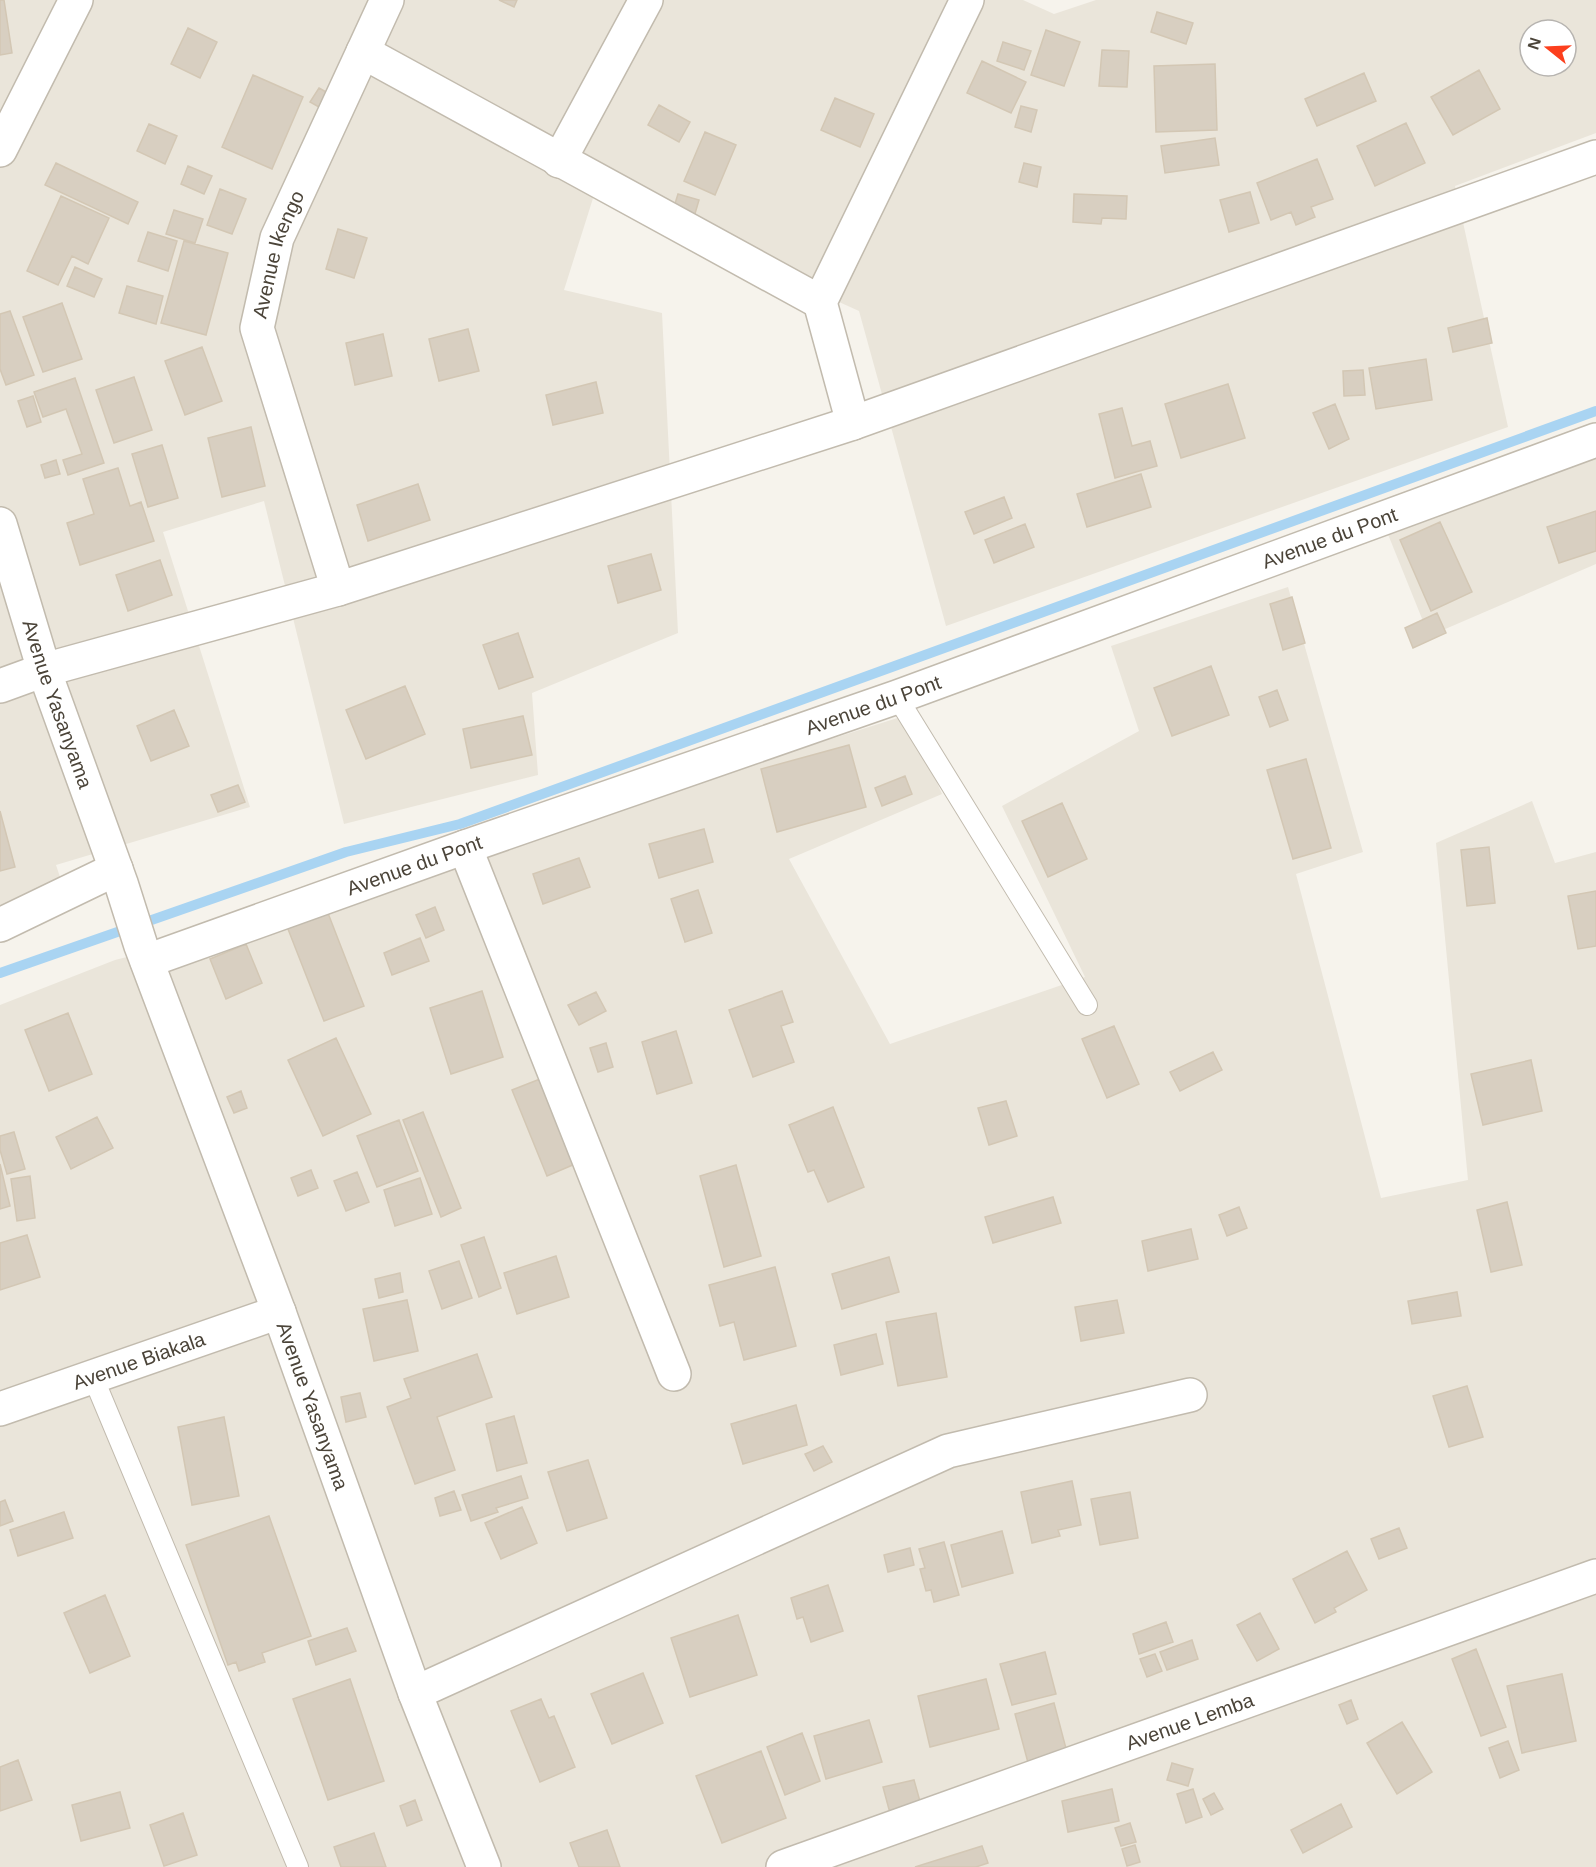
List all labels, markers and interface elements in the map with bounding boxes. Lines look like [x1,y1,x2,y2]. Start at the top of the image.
north arrow [1518,18,1578,78]
text: N [1524,35,1544,52]
street label: Avenue Ikengo [248,187,308,320]
street label: Avenue du Pont [1259,503,1400,573]
street label: Avenue Yasanyama [18,617,97,792]
street label: Avenue du Pont [803,671,944,739]
street label: Avenue du Pont [344,831,485,899]
street label: Avenue Yasanyama [272,1319,353,1494]
street label: Avenue Biakala [70,1327,209,1394]
street label: Avenue Lemba [1123,1688,1257,1754]

